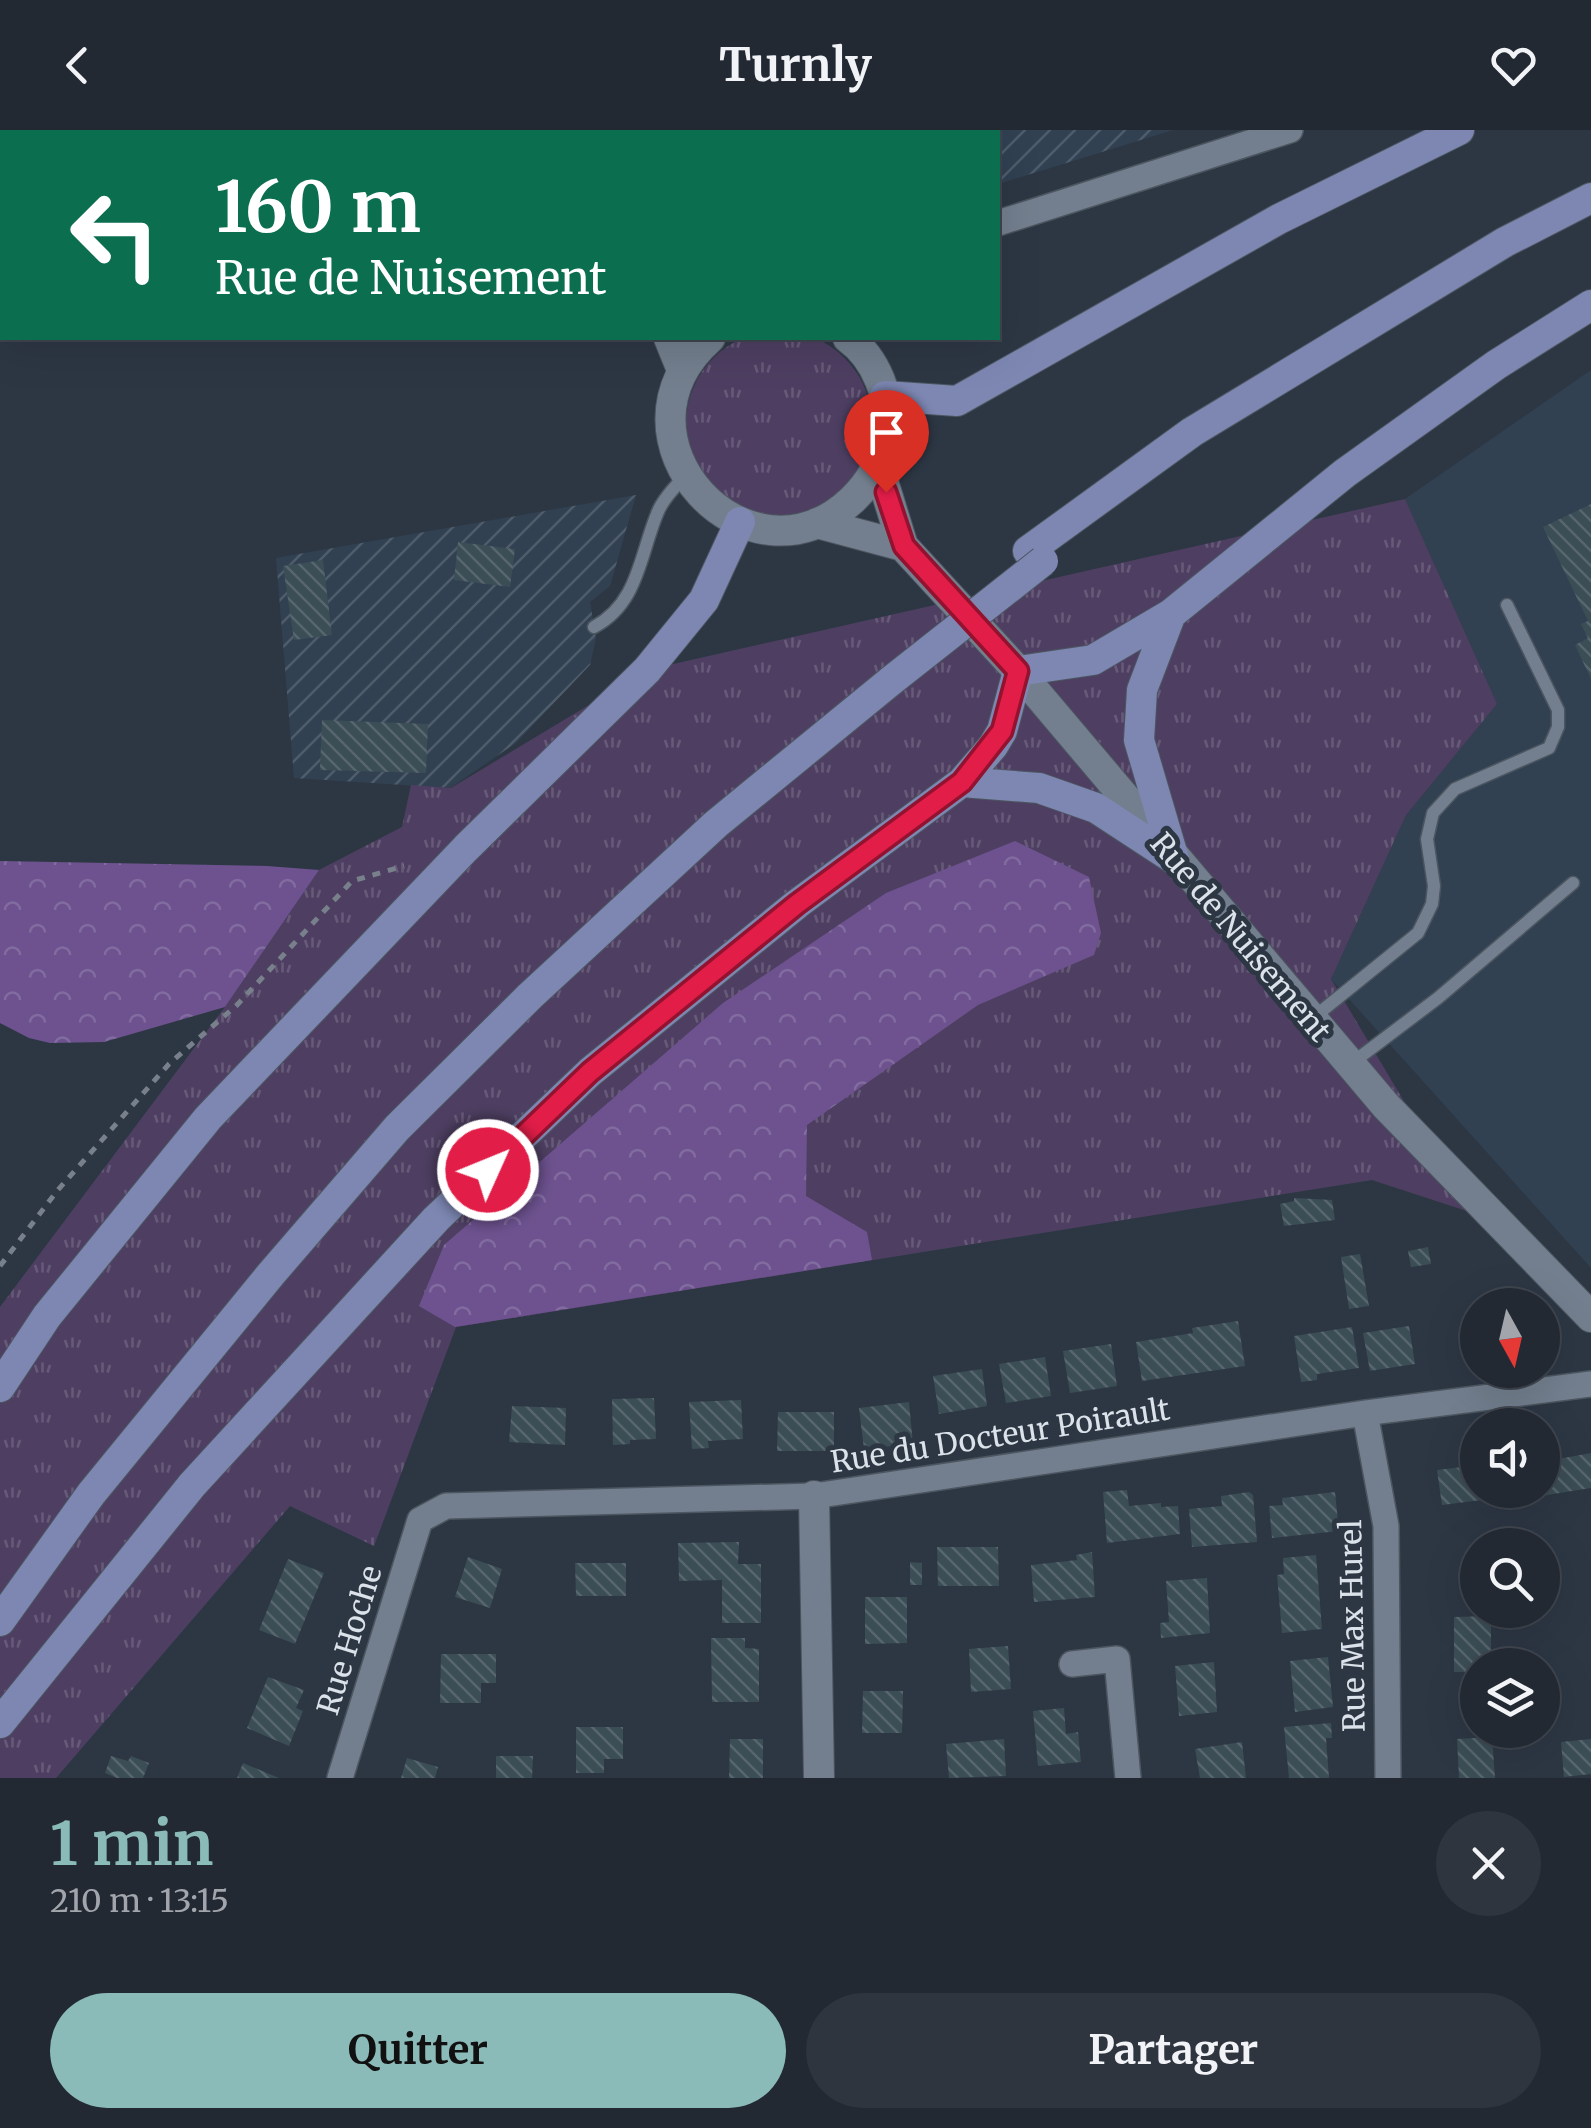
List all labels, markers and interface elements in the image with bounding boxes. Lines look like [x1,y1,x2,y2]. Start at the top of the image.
text: Turnly [719,37,872,93]
icon: back [50,38,105,93]
icon: heart [1486,38,1541,93]
text: 160 m [215,163,421,251]
icon: left [50,170,180,300]
text: Rue de Nuisement [215,250,607,306]
pin [844,390,929,493]
icon: arrive [859,405,914,460]
street label: Rue de Nuisement [1143,825,1340,1049]
position arrow [436,1118,540,1222]
north arrow [1460,1288,1560,1388]
map controls [1460,1288,1560,1748]
street label: Rue du Docteur Poirault [828,1389,1172,1481]
button: sound [1460,1408,1560,1508]
street label: Rue Max Hurel [1331,1519,1373,1733]
button: search [1460,1528,1560,1628]
street label: Rue Hoche [308,1561,390,1719]
button: layers [1460,1648,1560,1748]
text: 1 min [50,1806,213,1881]
button: close [1436,1811,1541,1916]
text: 210 m · 13:15 [50,1881,229,1921]
button: Quitter [50,1993,786,2108]
button: Partager [806,1993,1541,2108]

